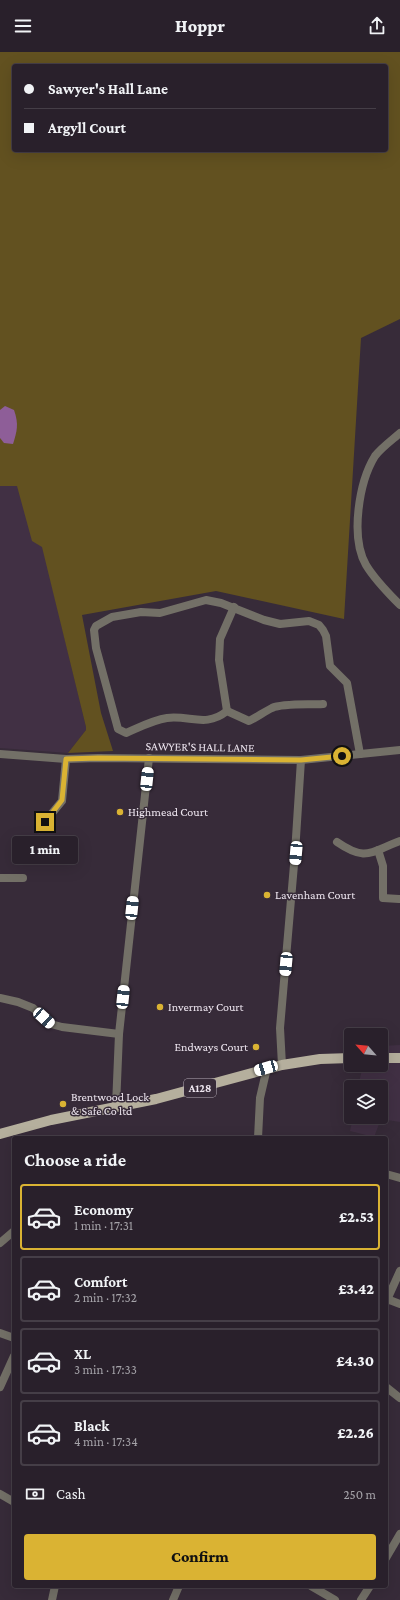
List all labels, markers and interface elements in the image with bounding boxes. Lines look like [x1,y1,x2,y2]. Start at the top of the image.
icon: menu [12,15,34,37]
icon: share [366,15,388,37]
text: Hoppr [175,16,225,36]
text: Sawyer's Hall Lane [48,81,168,97]
text: Argyll Court [48,120,126,136]
street label: SAWYER'S HALL LANE [145,739,255,755]
route start [333,747,351,765]
car [140,766,154,792]
place label: Highmead Court [128,805,209,819]
marker: Highmead Court [115,807,125,817]
route end [36,813,54,831]
callout: 1 min [12,836,78,864]
car [289,841,303,865]
text: 1 min [30,842,60,857]
place label: Lavenham Court [275,888,356,902]
marker: Lavenham Court [262,890,272,900]
car [125,895,139,921]
car [279,952,293,976]
car [116,984,130,1010]
place label: Invermay Court [168,1000,245,1014]
marker: Invermay Court [155,1002,165,1012]
car [31,1006,57,1030]
north arrow [344,1028,388,1072]
map controls [344,1028,388,1124]
place label: Endways Court [175,1040,249,1054]
marker: Endways Court [251,1042,261,1052]
car [253,1059,279,1077]
road number: A128 [184,1079,216,1097]
button: layers [344,1080,388,1124]
place label: Brentwood Lock & Safe Co ltd [71,1090,149,1118]
marker: Brentwood Lock & Safe Co ltd [58,1099,68,1109]
text: Choose a ride [24,1150,126,1170]
icon: car [26,1199,62,1235]
text: Economy [74,1202,133,1218]
text: £2.53 [339,1209,374,1225]
text: 1 min · 17:31 [74,1218,133,1233]
icon: car [26,1271,62,1307]
text: Comfort [74,1274,128,1290]
text: £3.42 [338,1281,374,1297]
text: 2 min · 17:32 [74,1290,137,1305]
icon: car [26,1343,62,1379]
text: XL [74,1346,91,1362]
text: £4.30 [336,1353,374,1369]
text: 3 min · 17:33 [74,1362,137,1377]
icon: car [26,1415,62,1451]
text: Black [74,1418,109,1434]
text: £2.26 [337,1425,374,1441]
text: 4 min · 17:34 [74,1434,138,1449]
icon: cash [24,1483,46,1505]
text: Cash [56,1486,86,1502]
text: 250 m [343,1487,376,1502]
button: Confirm [24,1534,376,1580]

